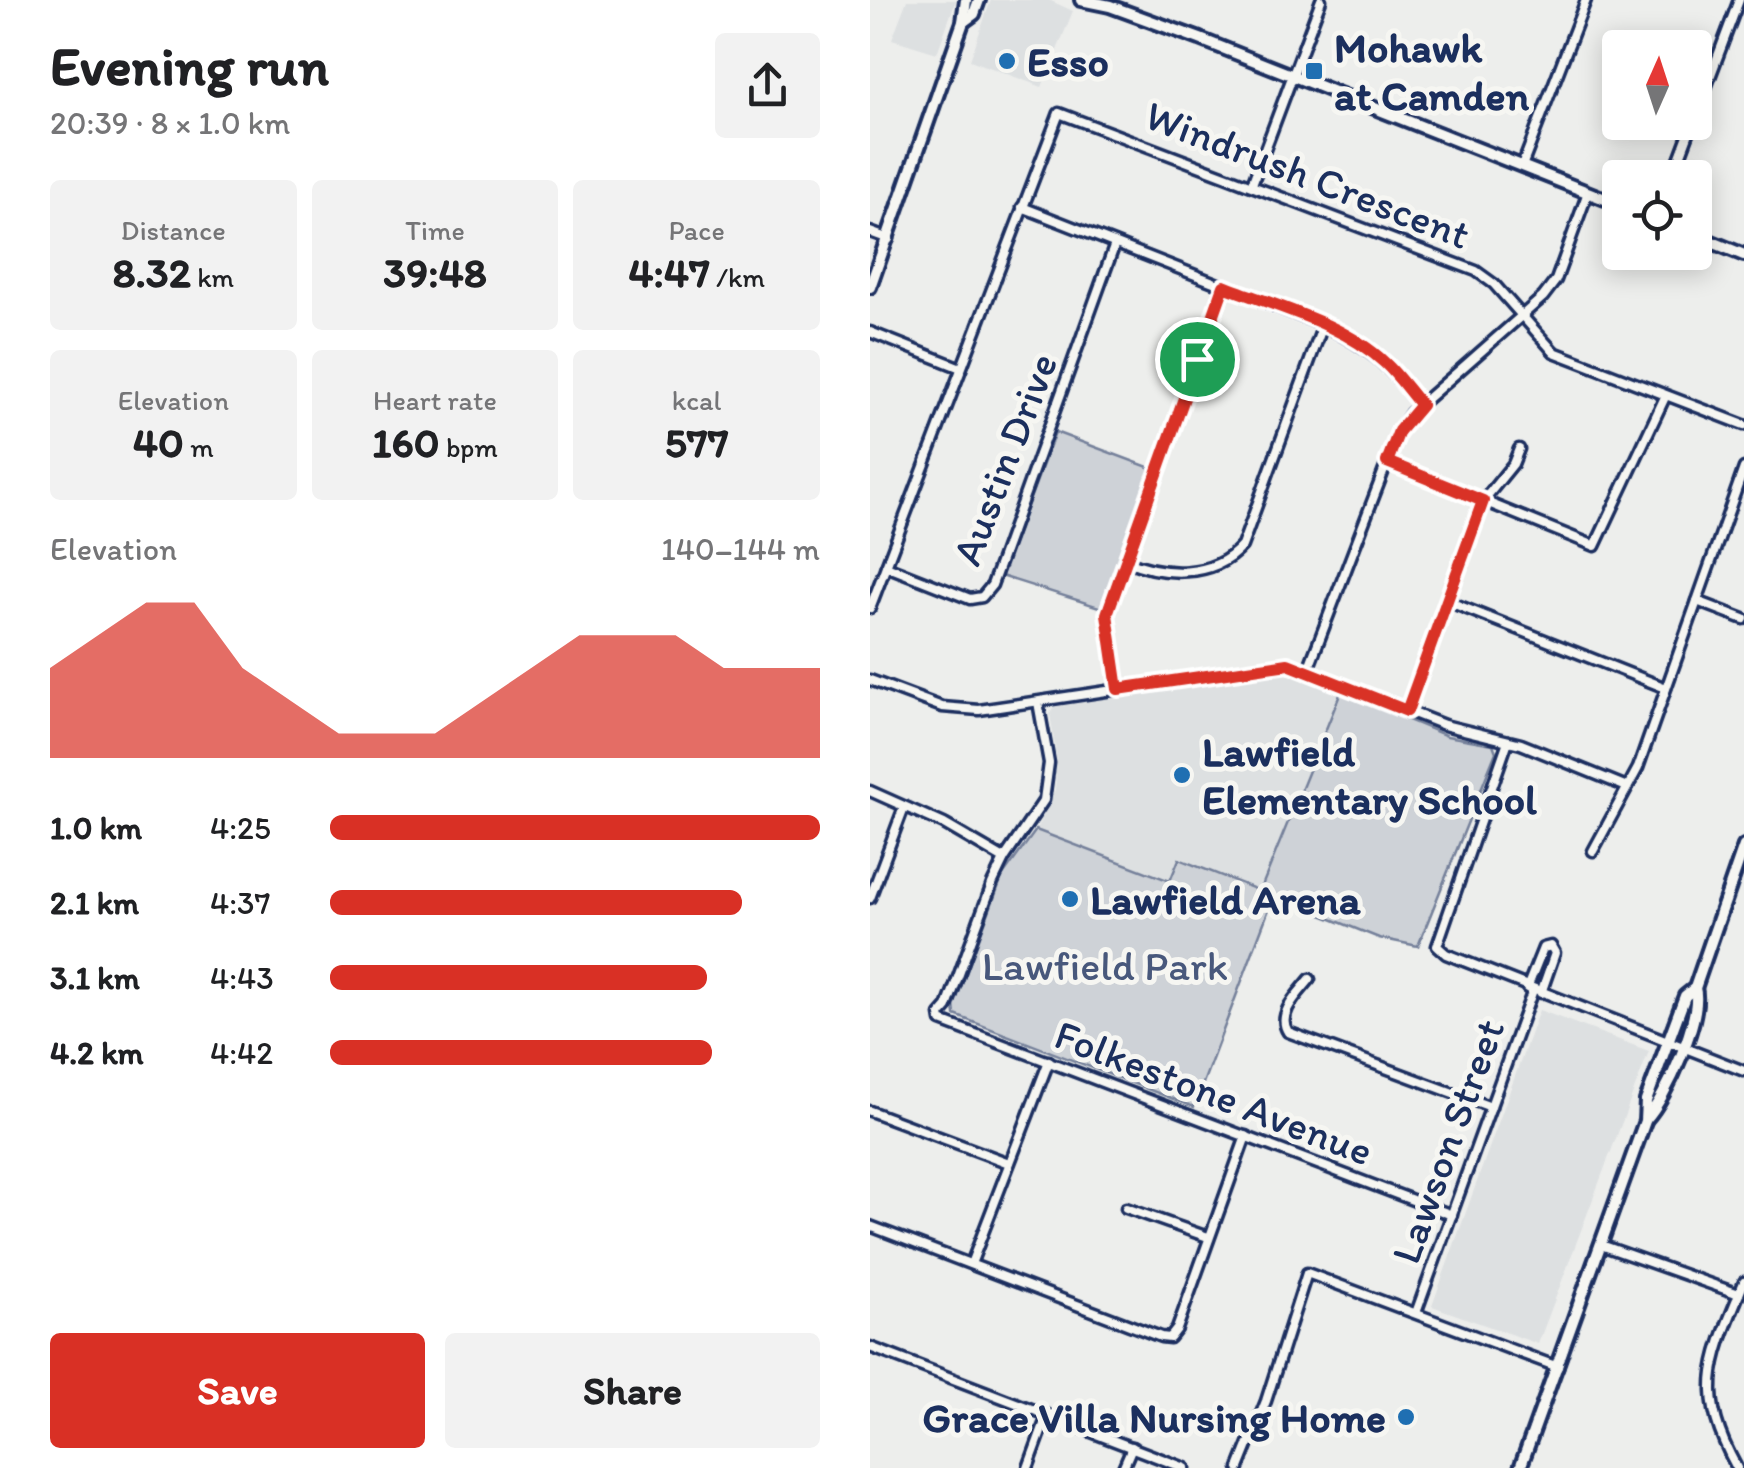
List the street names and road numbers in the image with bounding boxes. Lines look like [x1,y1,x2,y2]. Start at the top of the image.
street label: Windrush Crescent [1138,89,1477,260]
street label: Austin Drive [941,346,1068,572]
street label: Folkestone Avenue [1048,1008,1380,1177]
street label: Lawson Street [1380,1012,1515,1270]

